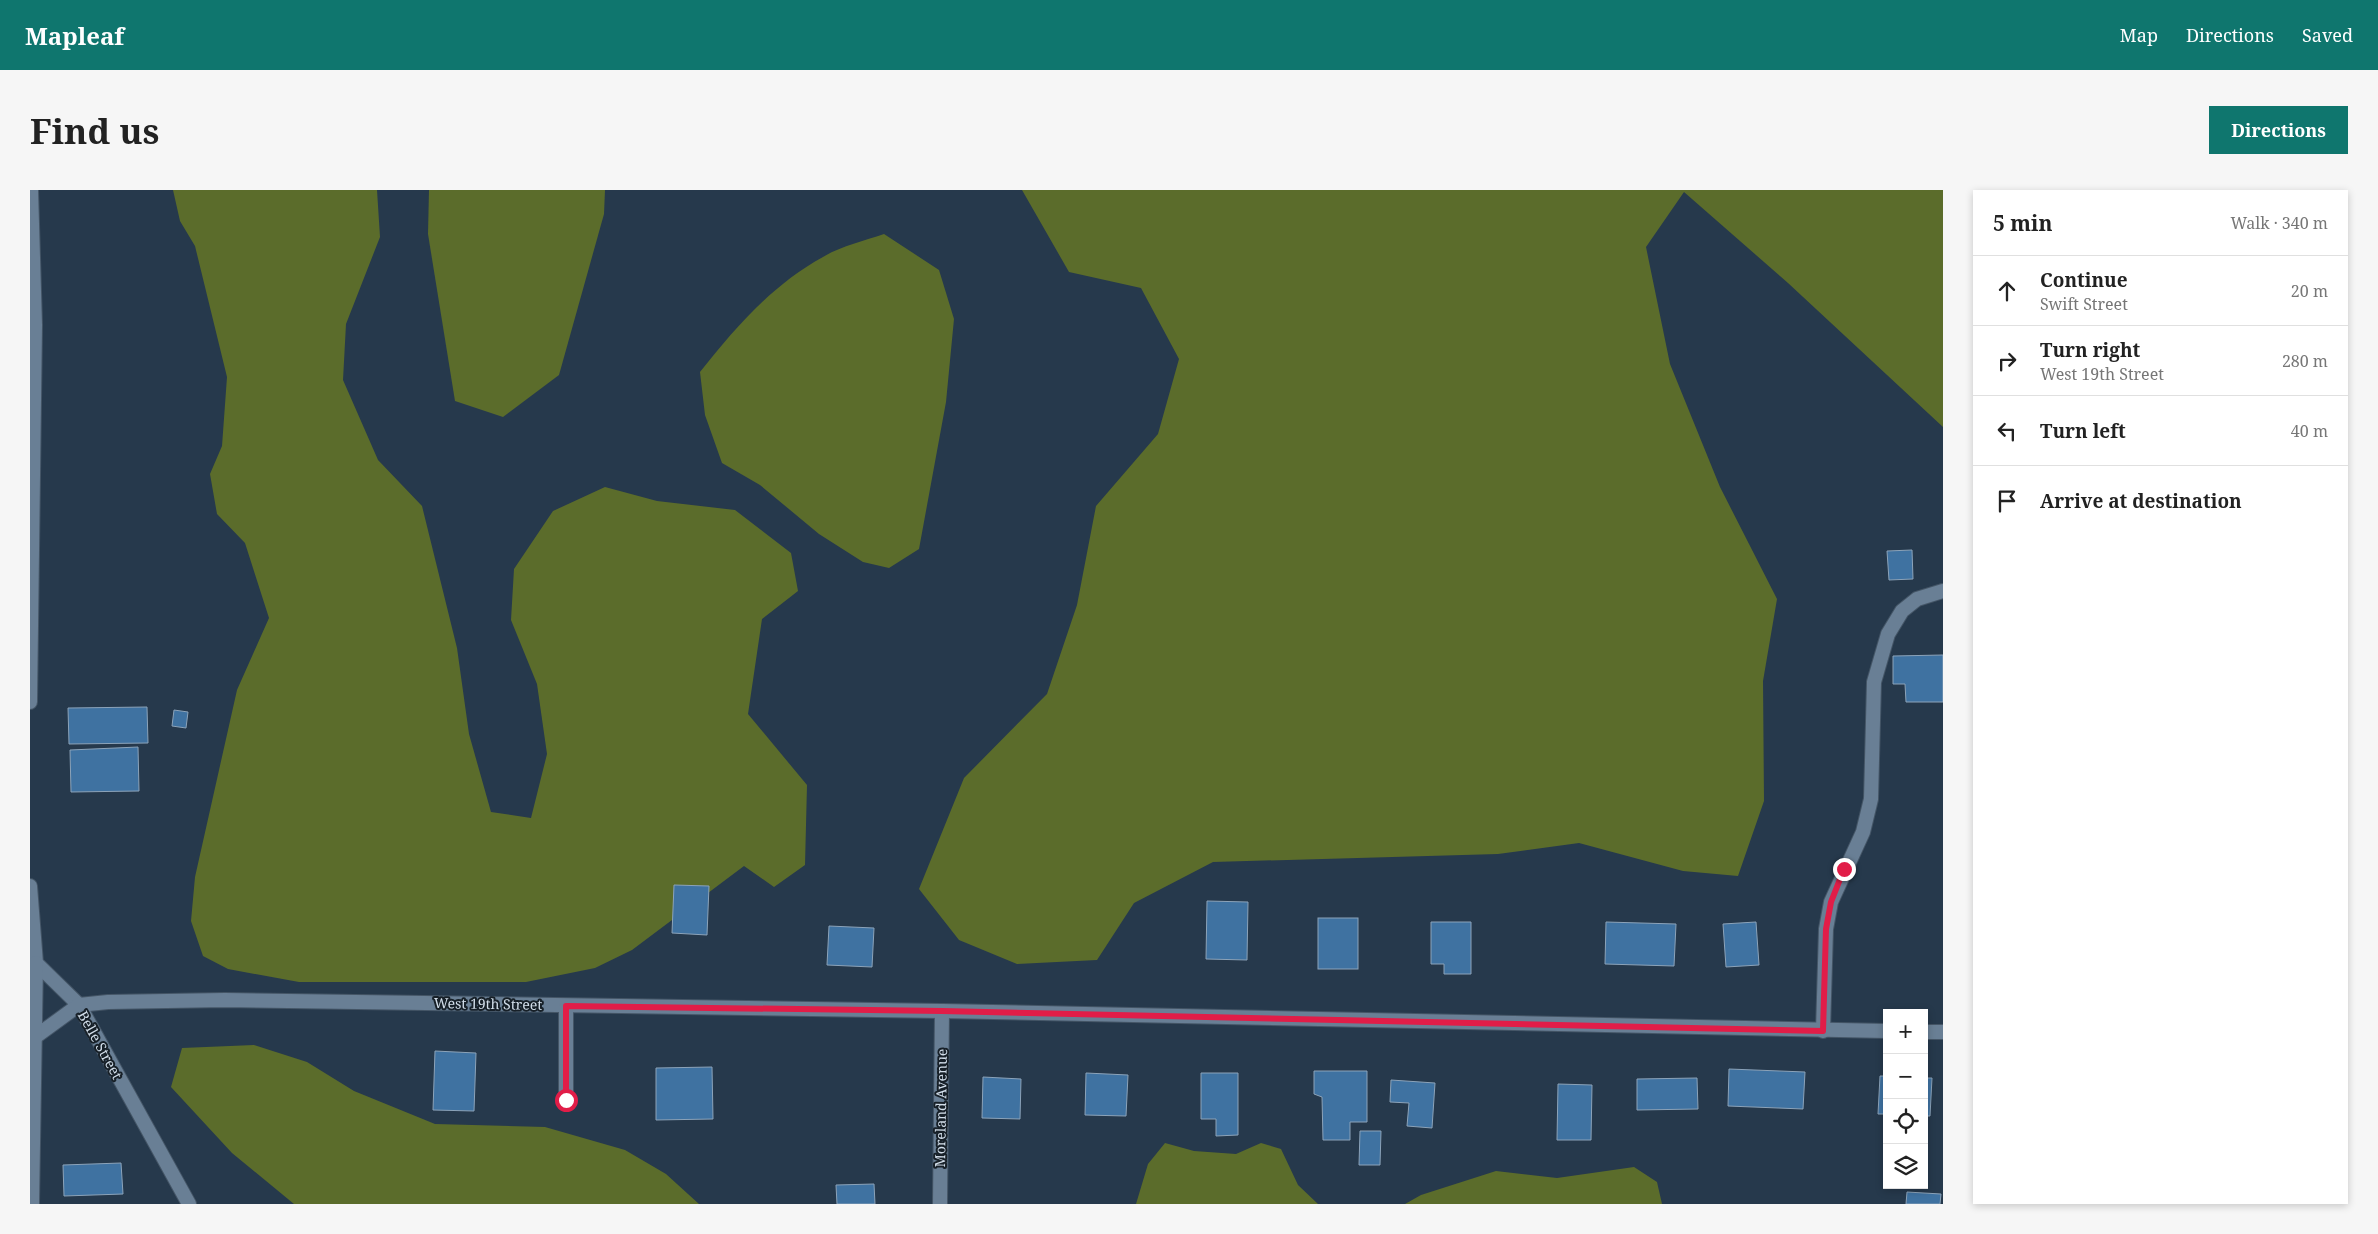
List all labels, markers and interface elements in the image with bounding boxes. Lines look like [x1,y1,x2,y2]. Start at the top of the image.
text: Mapleaf [25,19,124,52]
text: Map [2120,23,2158,47]
text: Directions [2186,23,2274,47]
text: Saved [2302,23,2353,47]
button: Directions [2209,106,2348,154]
text: Find us [30,107,159,154]
text: 5 min [1993,209,2052,237]
text: Walk · 340 m [2231,212,2328,234]
text: Continue [2040,267,2128,293]
icon: ahead [1993,277,2021,305]
text: 20 m [2291,280,2328,302]
text: Swift Street [2040,293,2128,315]
text: Turn right [2040,337,2140,363]
icon: right [1993,347,2021,375]
text: 280 m [2282,350,2328,372]
text: West 19th Street [2040,363,2164,385]
icon: left [1993,417,2021,445]
text: Turn left [2040,418,2126,444]
text: 40 m [2291,420,2328,442]
icon: arrive [1993,487,2021,515]
text: Arrive at destination [2040,488,2242,514]
route end [1833,858,1856,881]
street label: West 19th Street [434,993,542,1014]
street label: Belle Street [74,1007,127,1082]
map controls [1883,1009,1928,1189]
button: + [1883,1009,1928,1054]
street label: Moreland Avenue [930,1048,951,1168]
button: − [1883,1054,1928,1099]
route start [555,1089,578,1112]
button: locate [1883,1099,1928,1144]
button: layers [1883,1144,1928,1189]

